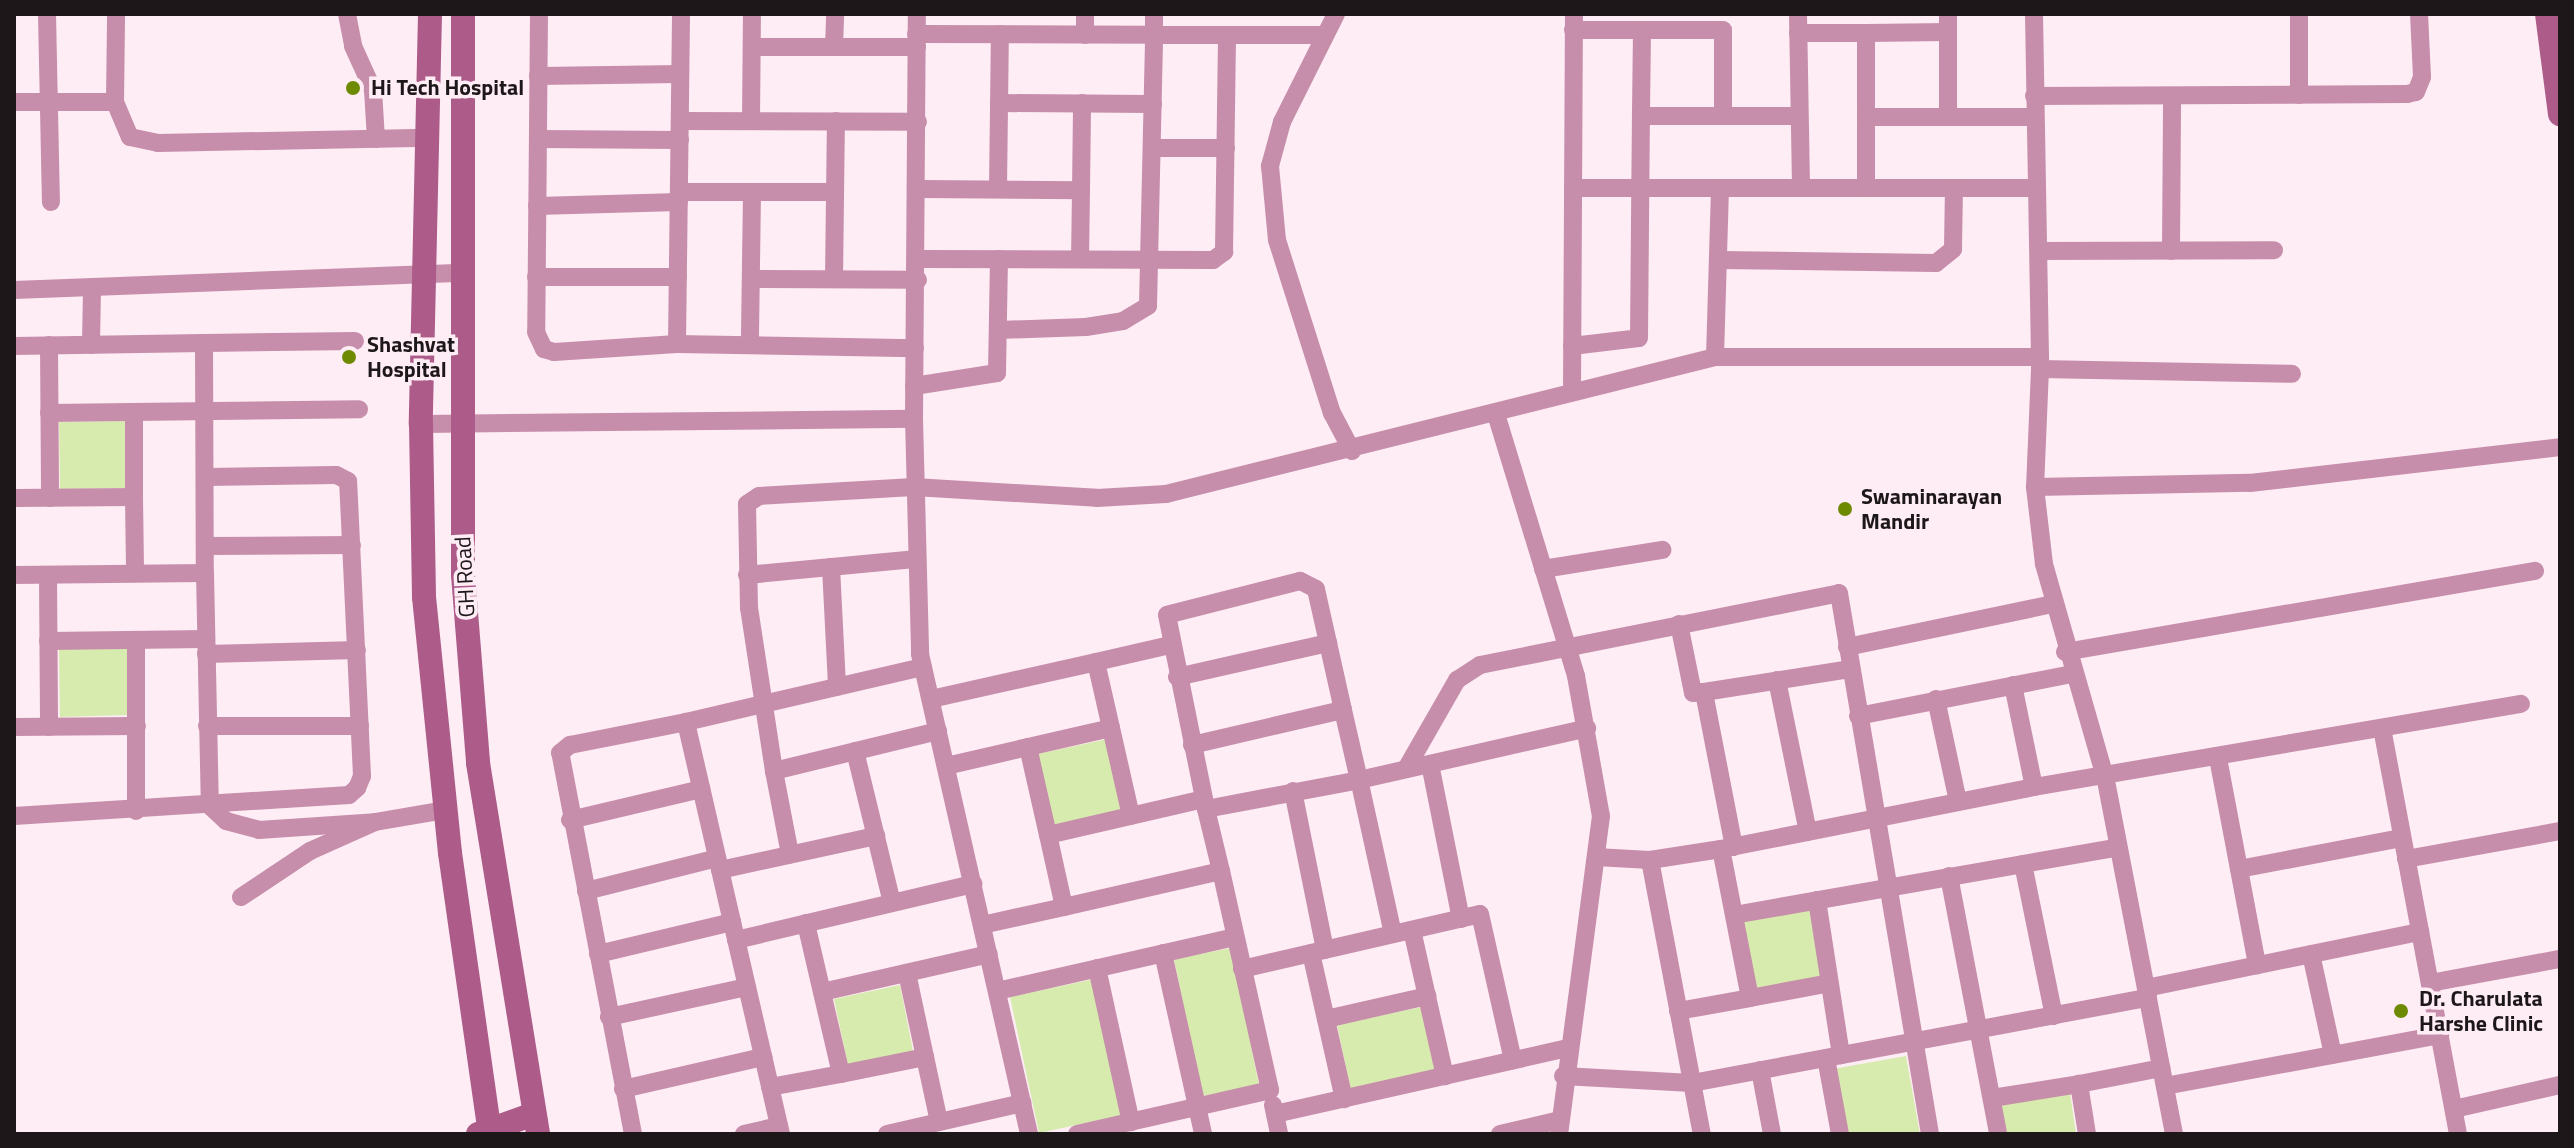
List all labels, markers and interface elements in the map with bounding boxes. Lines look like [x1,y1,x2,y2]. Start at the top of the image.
place label: Hi Tech Hospital [371,75,524,101]
marker: Hi Tech Hospital [342,77,364,99]
place label: Shashvat Hospital [367,331,455,382]
marker: Shashvat Hospital [338,346,360,368]
place label: Swaminarayan Mandir [1861,483,2002,534]
marker: Swaminarayan Mandir [1836,500,1854,518]
street label: GH Road [450,536,480,618]
place label: Dr. Charulata Harshe Clinic [2419,985,2543,1036]
marker: Dr. Charulata Harshe Clinic [2390,1000,2412,1022]

